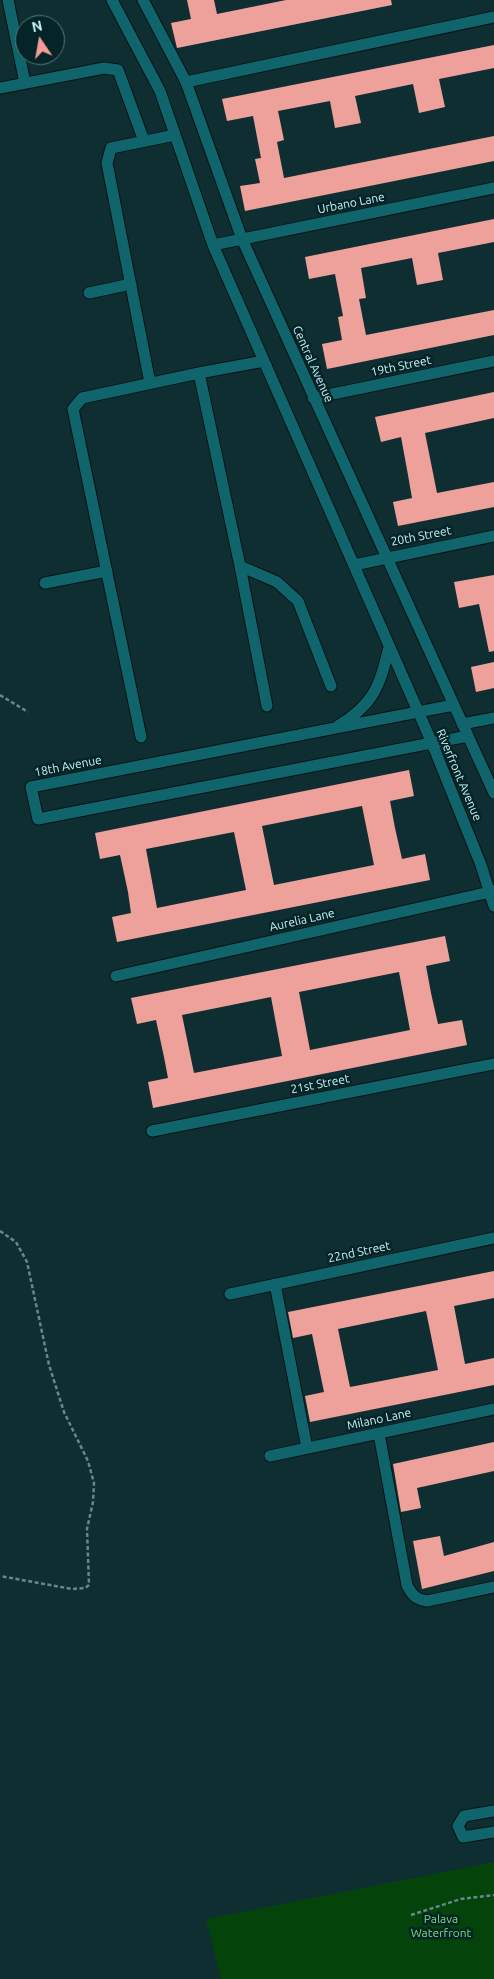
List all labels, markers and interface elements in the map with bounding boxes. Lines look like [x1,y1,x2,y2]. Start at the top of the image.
north arrow [15,15,65,65]
text: N [30,17,44,35]
street label: Urbano Lane [316,189,386,217]
street label: Central Avenue [290,323,336,405]
street label: 19th Street [369,353,433,379]
street label: 20th Street [390,523,452,549]
street label: Riverfront Avenue [433,727,485,823]
street label: 18th Avenue [33,752,103,780]
street label: Aurelia Lane [268,905,336,935]
street label: 21st Street [289,1071,351,1097]
street label: 22nd Street [326,1238,392,1266]
street label: Milano Lane [346,1405,412,1433]
park label: Palava Waterfront [411,1912,471,1940]

